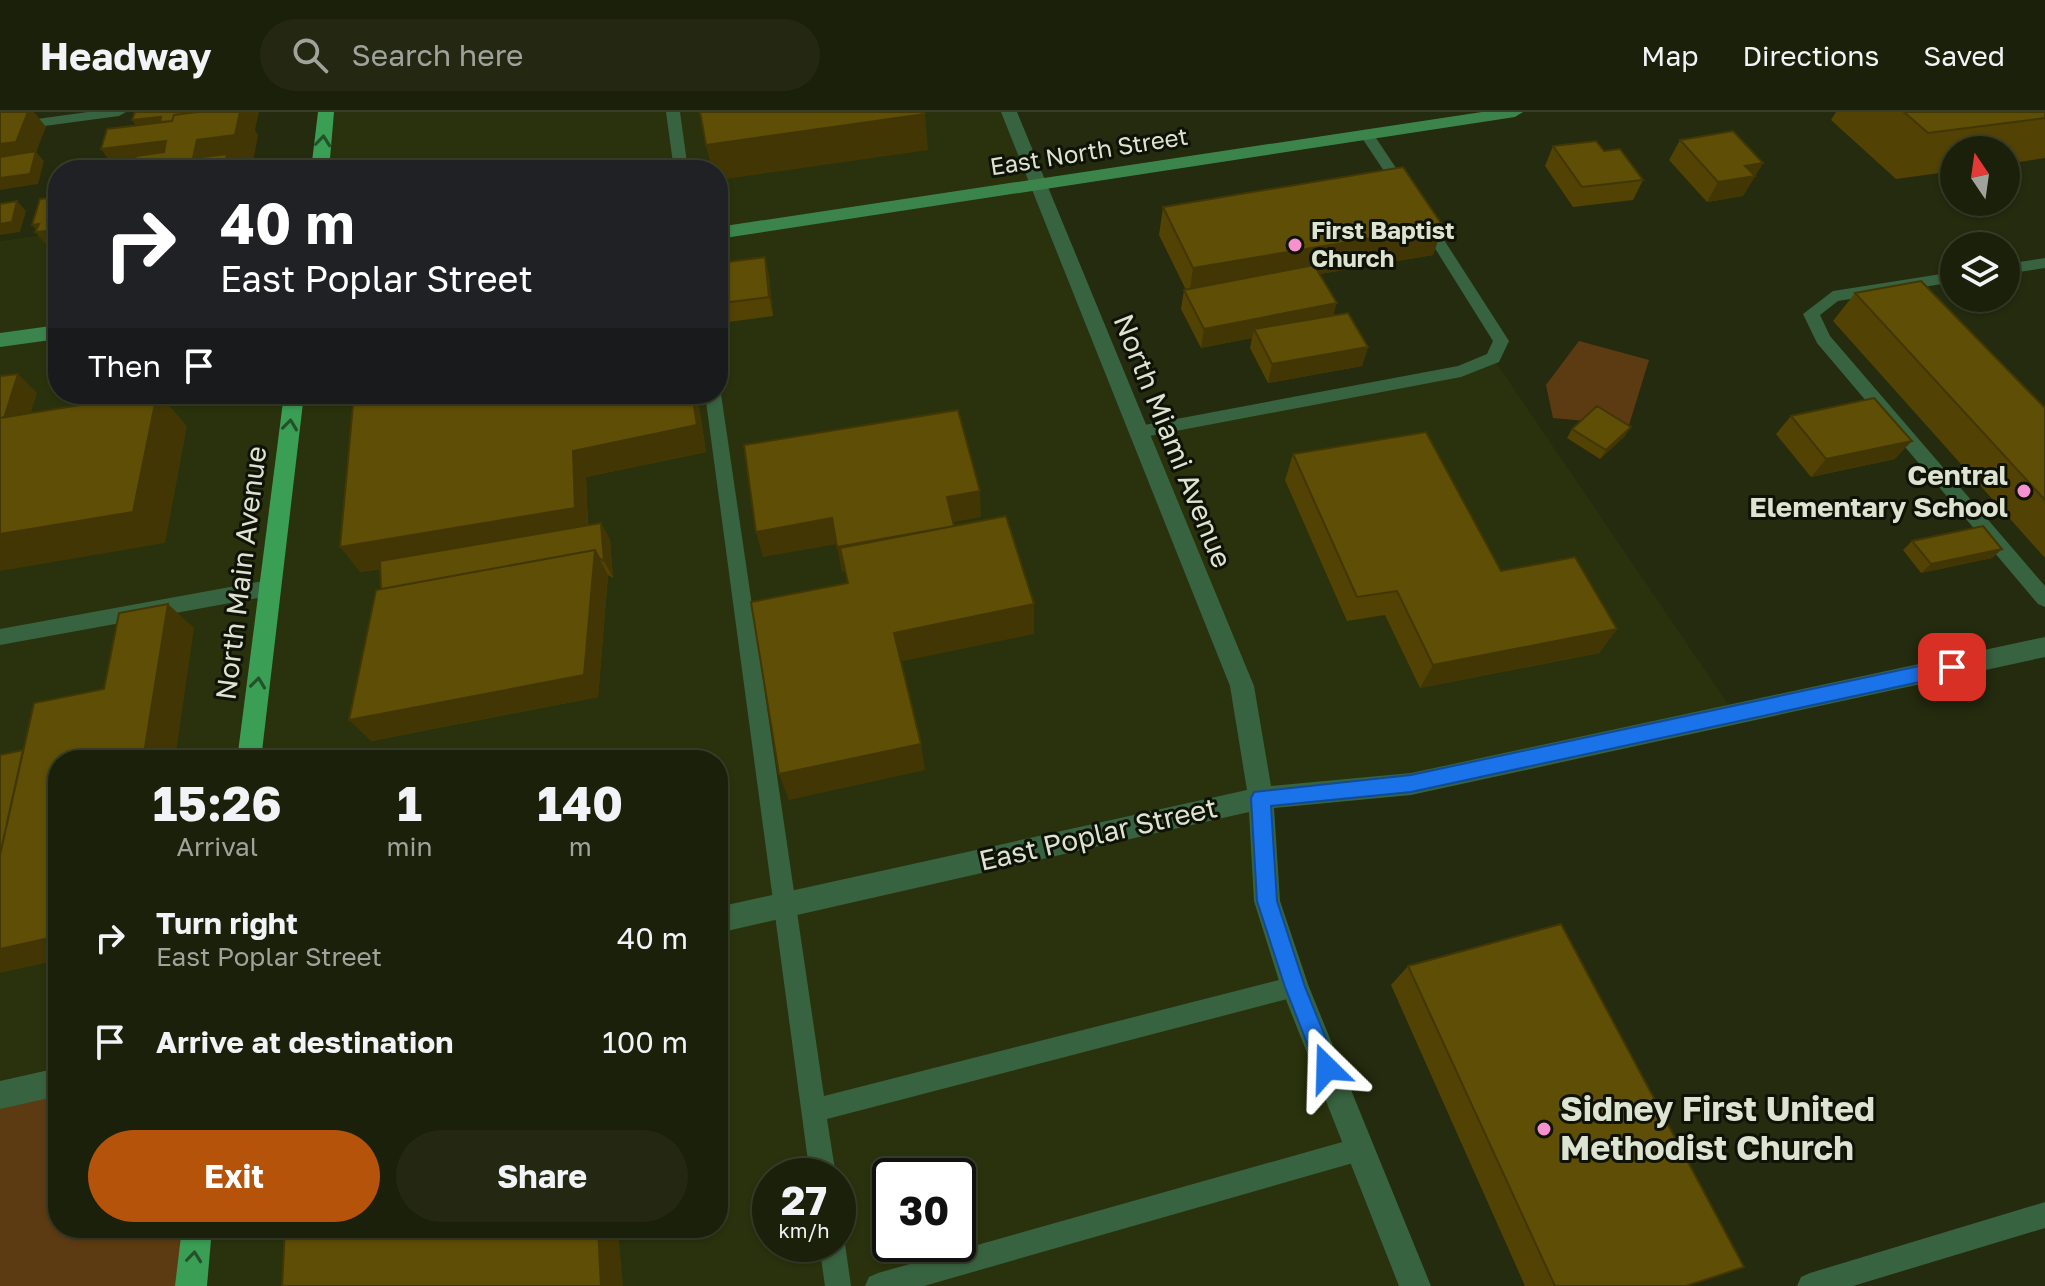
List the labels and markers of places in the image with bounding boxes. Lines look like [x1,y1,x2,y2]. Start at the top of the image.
place label: First Baptist Church [1311,215,1455,272]
marker: First Baptist Church [1286,236,1304,254]
place label: Central Elementary School [1749,458,2008,523]
marker: Central Elementary School [2015,482,2033,500]
pin [1918,633,1986,701]
place label: Sidney First United Methodist Church [1560,1088,1875,1167]
marker: Sidney First United Methodist Church [1535,1120,1553,1138]

